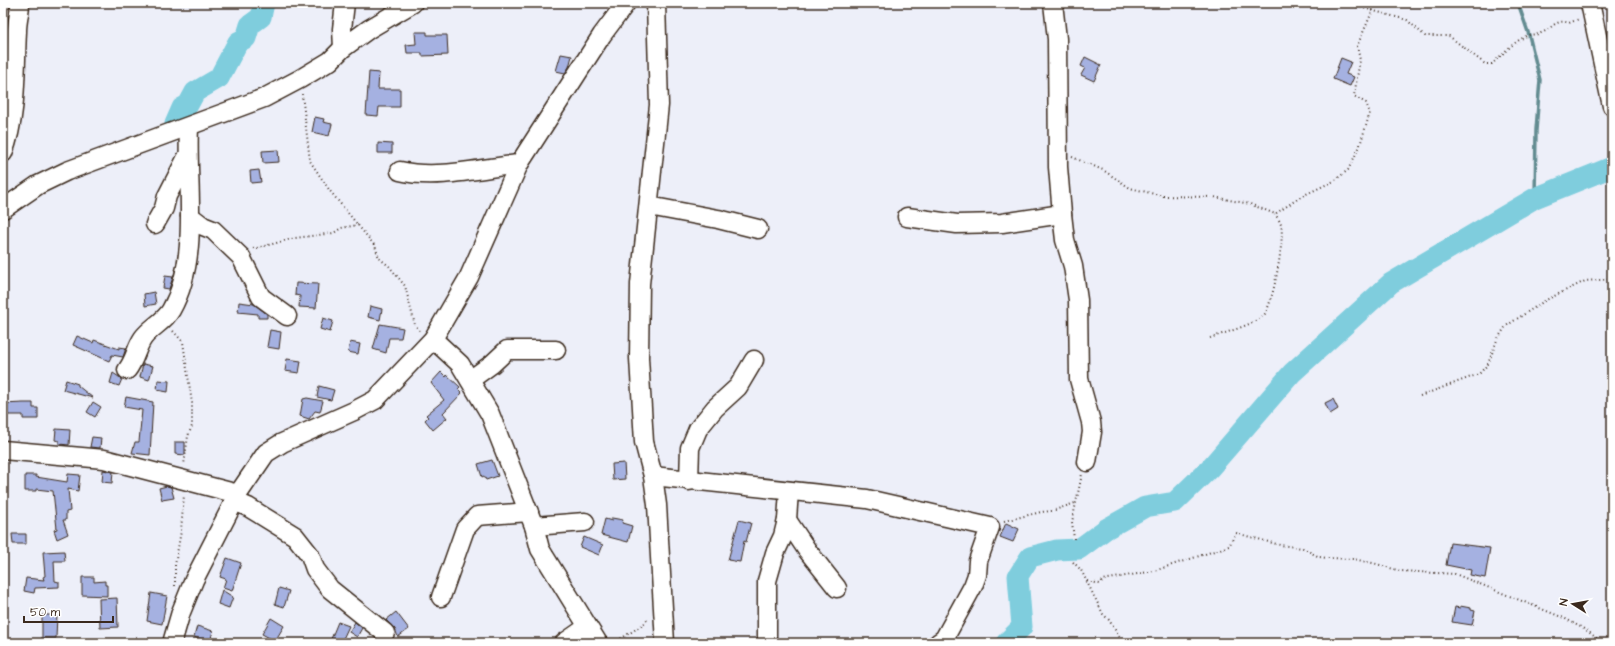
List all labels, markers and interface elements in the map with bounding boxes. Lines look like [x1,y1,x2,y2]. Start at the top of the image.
north arrow [1553,584,1593,624]
text: N [1556,597,1572,607]
scale bar [24,598,113,624]
text: 50 m [30,604,61,621]

